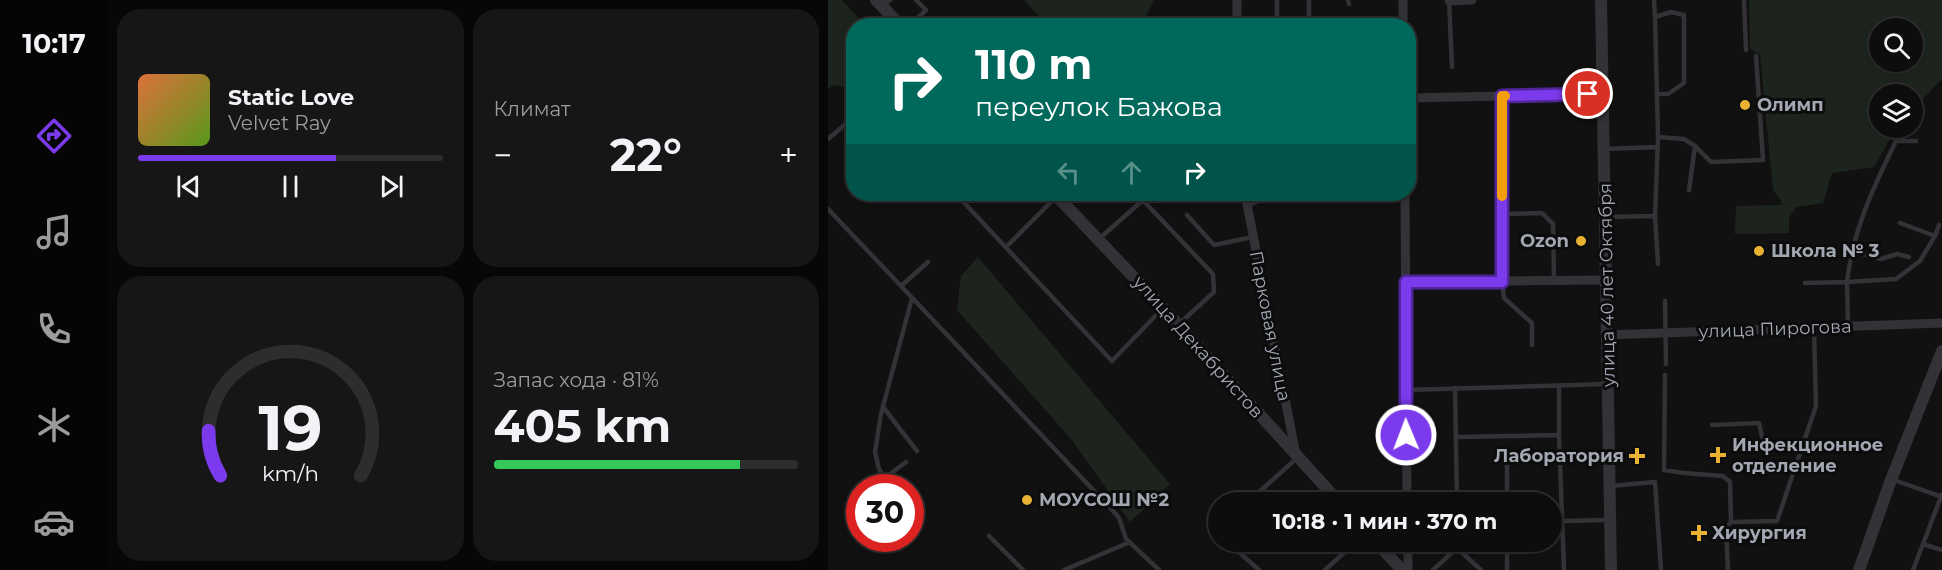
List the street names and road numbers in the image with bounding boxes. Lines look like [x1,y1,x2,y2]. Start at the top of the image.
street label: улица 40 лет Октября [1594,183,1620,388]
street label: Парковая улица [1245,249,1295,403]
street label: улица Декабристов [1128,271,1268,423]
street label: улица Пирогова [1697,315,1852,343]

